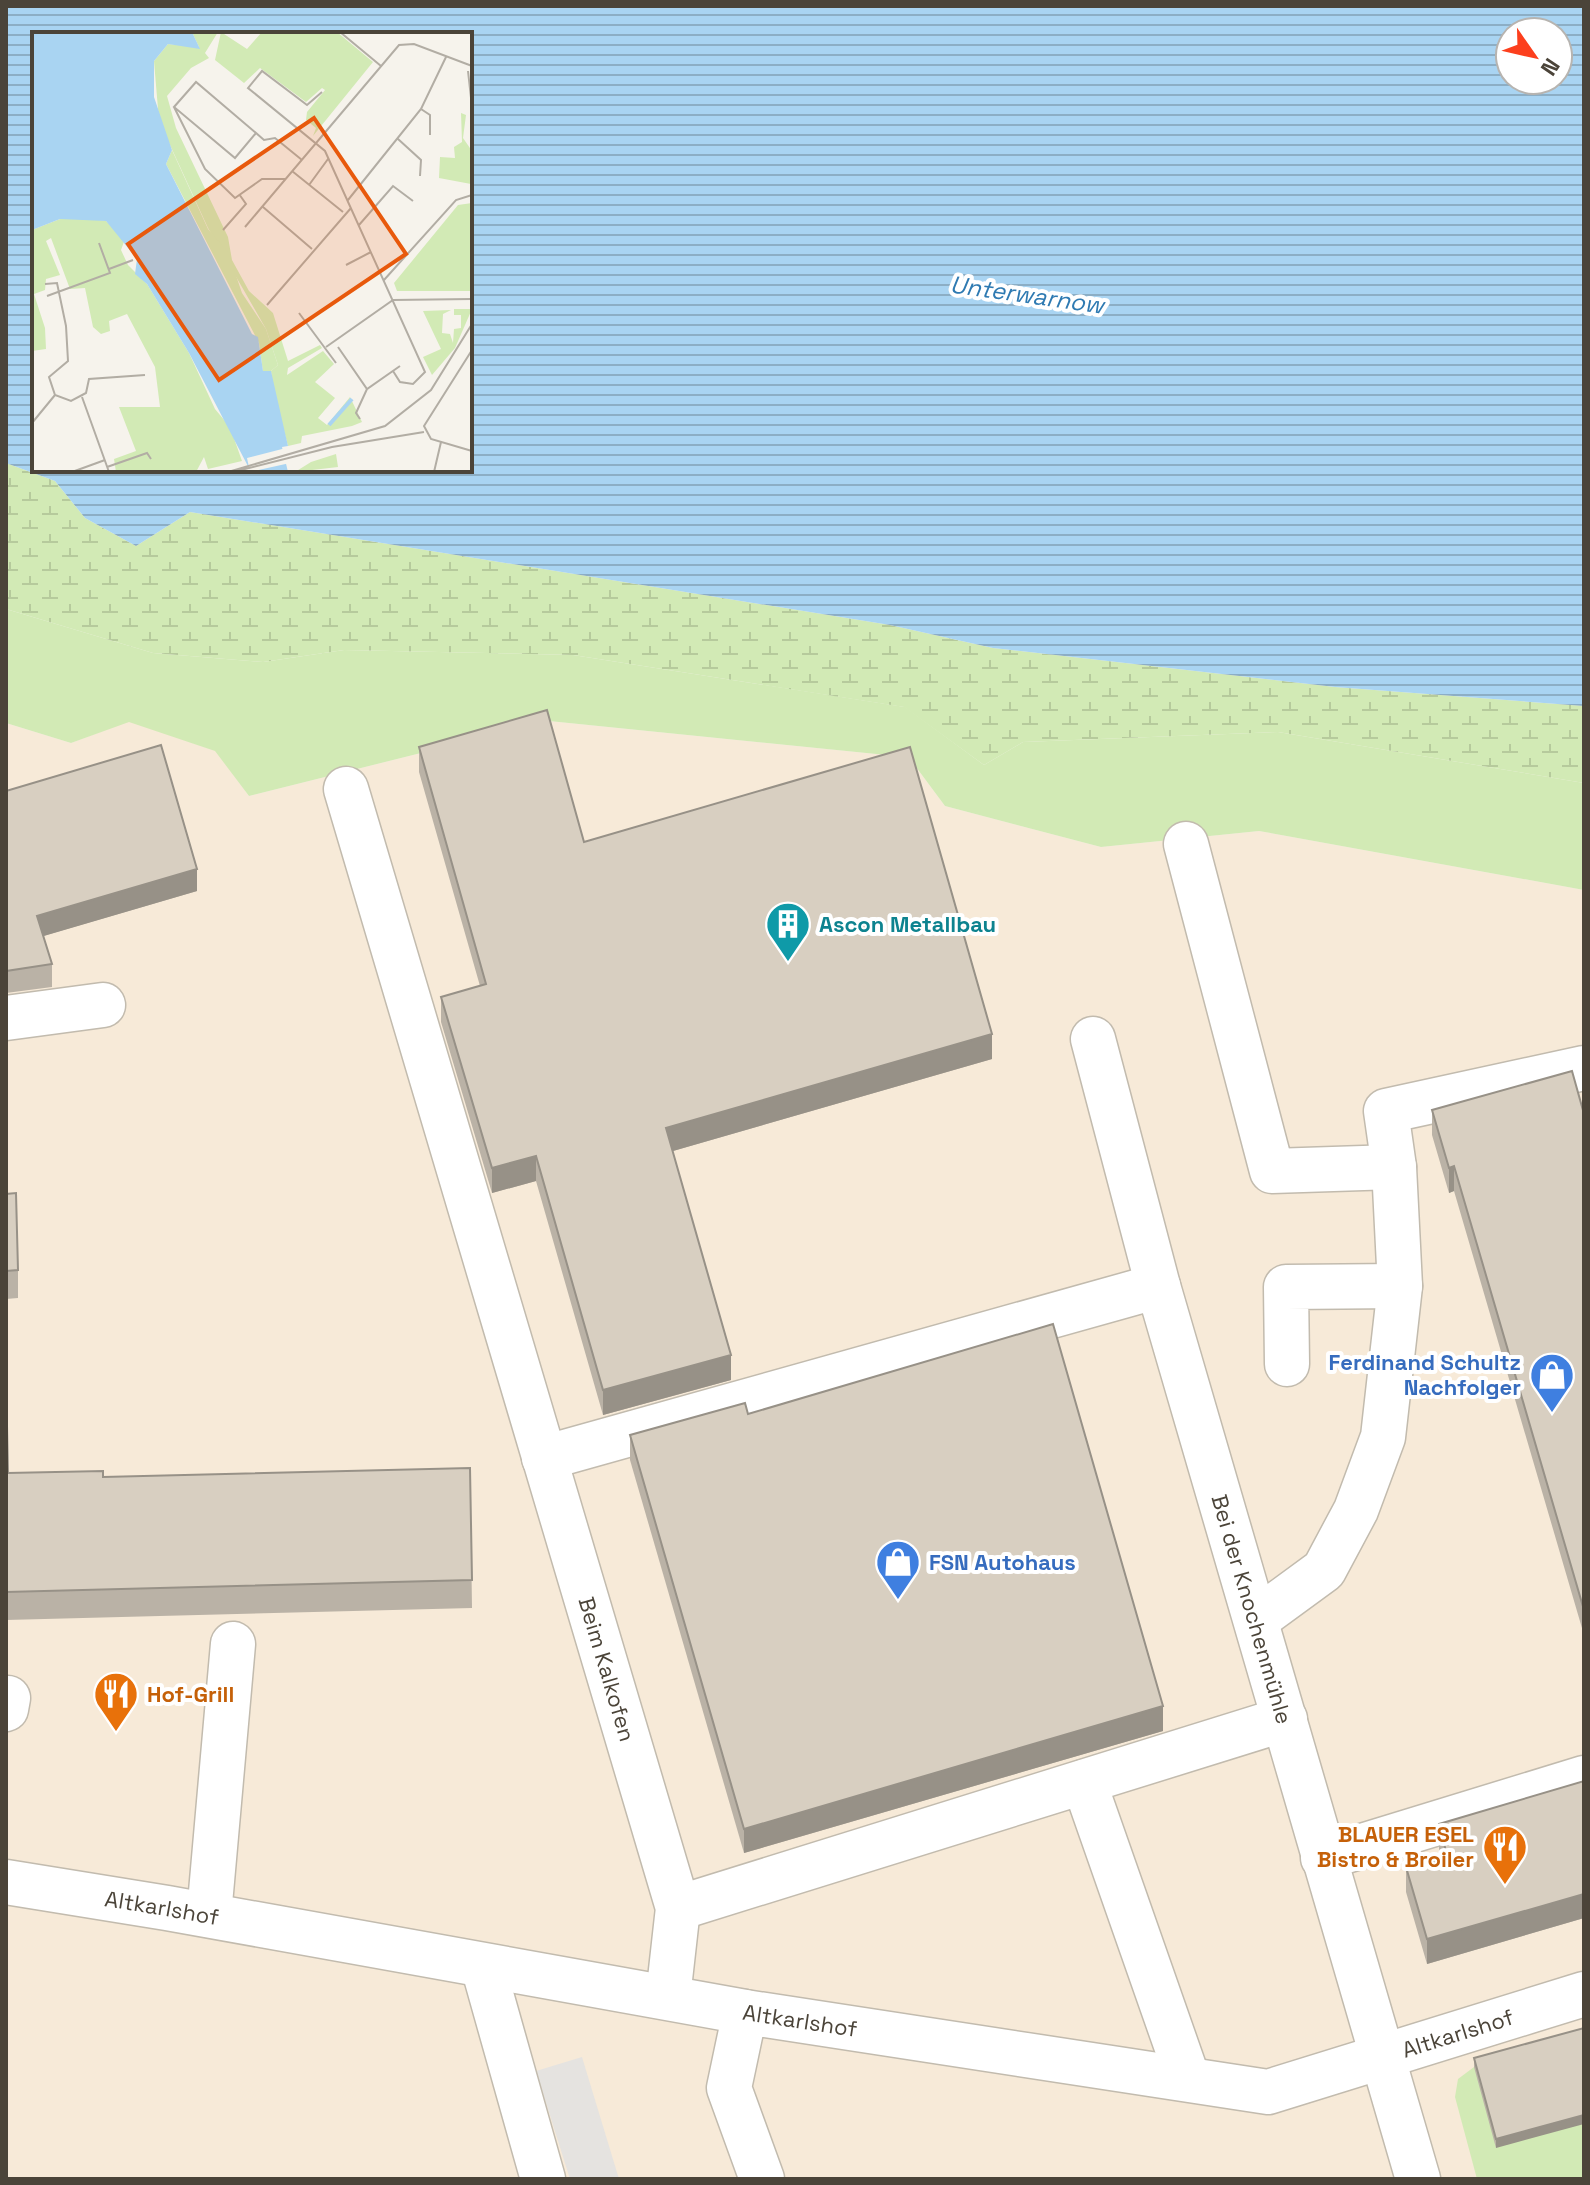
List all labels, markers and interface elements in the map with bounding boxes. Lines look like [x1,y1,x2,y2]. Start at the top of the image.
north arrow [1494,16,1574,96]
inset map [32,32,472,472]
text: N [1535,53,1566,81]
water label: Unterwarnow [948,268,1108,321]
building icon: Ascon Metallbau [764,900,812,963]
place label: Ascon Metallbau [819,910,996,938]
place label: Ferdinand Schultz Nachfolger [1329,1348,1521,1401]
shop icon: Ferdinand Schultz Nachfolger [1528,1351,1576,1414]
street label: Bei der Knochenmühle [1205,1491,1299,1727]
shop icon: FSN Autohaus [874,1538,922,1601]
place label: FSN Autohaus [929,1548,1076,1576]
street label: Beim Kalkofen [572,1594,642,1745]
restaurant icon: Hof-Grill [92,1670,140,1733]
place label: Hof-Grill [147,1680,234,1708]
place label: BLAUER ESEL Bistro & Broiler [1317,1820,1474,1873]
restaurant icon: BLAUER ESEL Bistro & Broiler [1481,1823,1529,1886]
street label: Altkarlshof [103,1884,221,1931]
street label: Altkarlshof [741,1998,859,2043]
street label: Altkarlshof [1398,2003,1517,2064]

